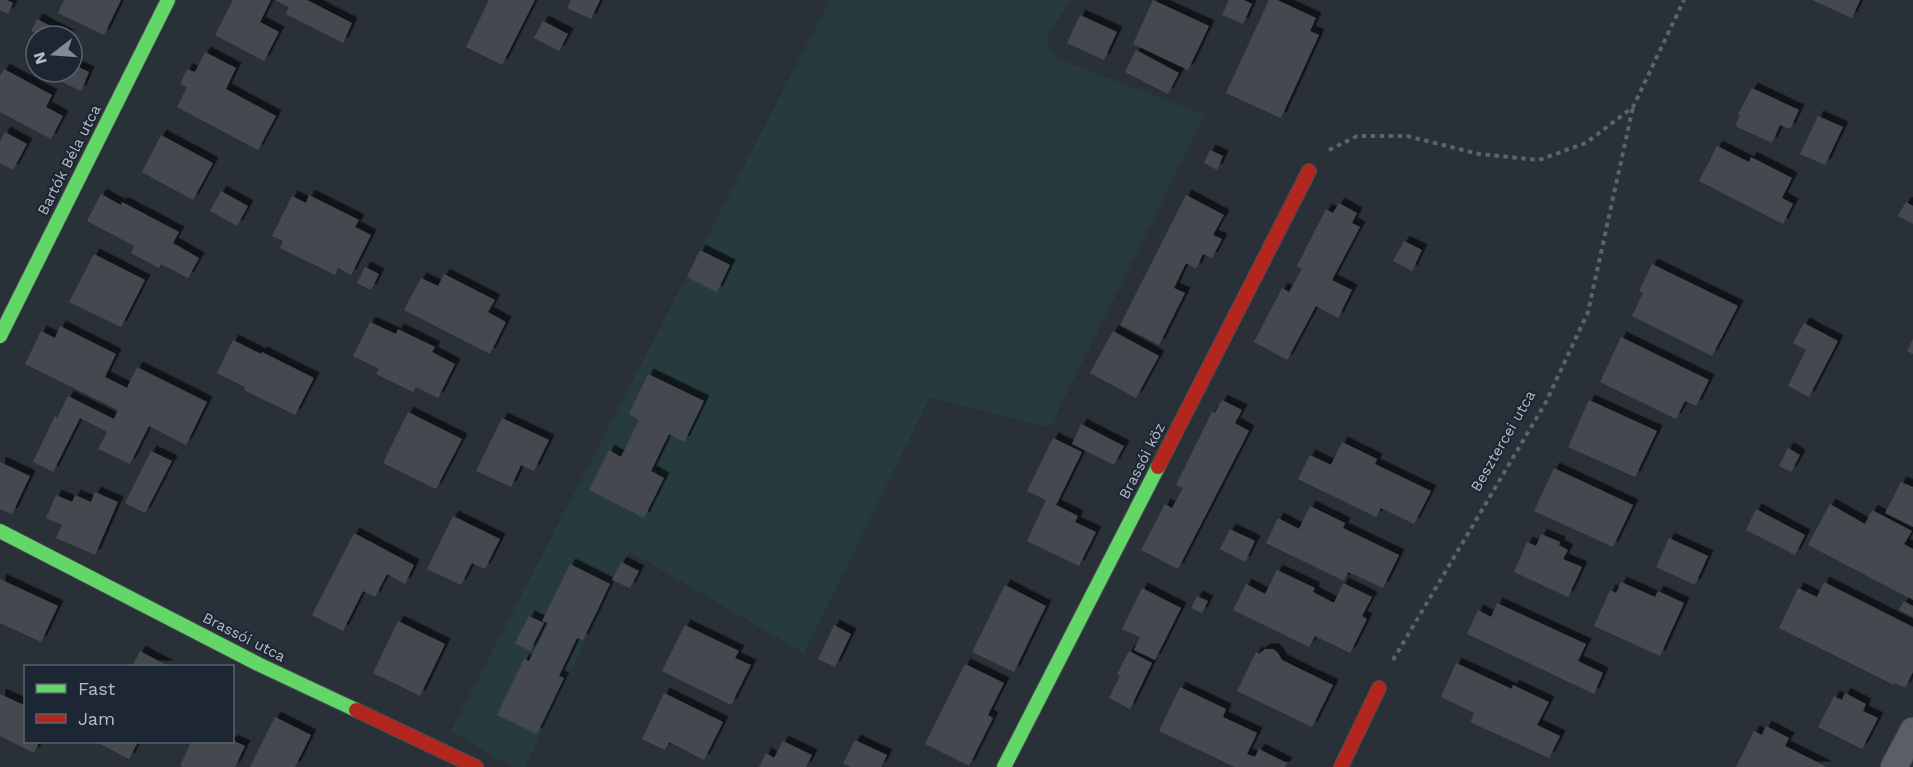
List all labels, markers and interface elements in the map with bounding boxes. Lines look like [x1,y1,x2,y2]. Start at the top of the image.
north arrow [24,24,84,84]
text: N [29,50,51,67]
street label: Bartók Béla utca [33,101,105,218]
street label: Besztercei utca [1467,387,1539,495]
street label: Brassói köz [1115,420,1169,502]
street label: Brassói utca [200,608,289,666]
legend [24,665,234,743]
text: Fast [78,678,116,699]
text: Jam [78,708,115,729]

